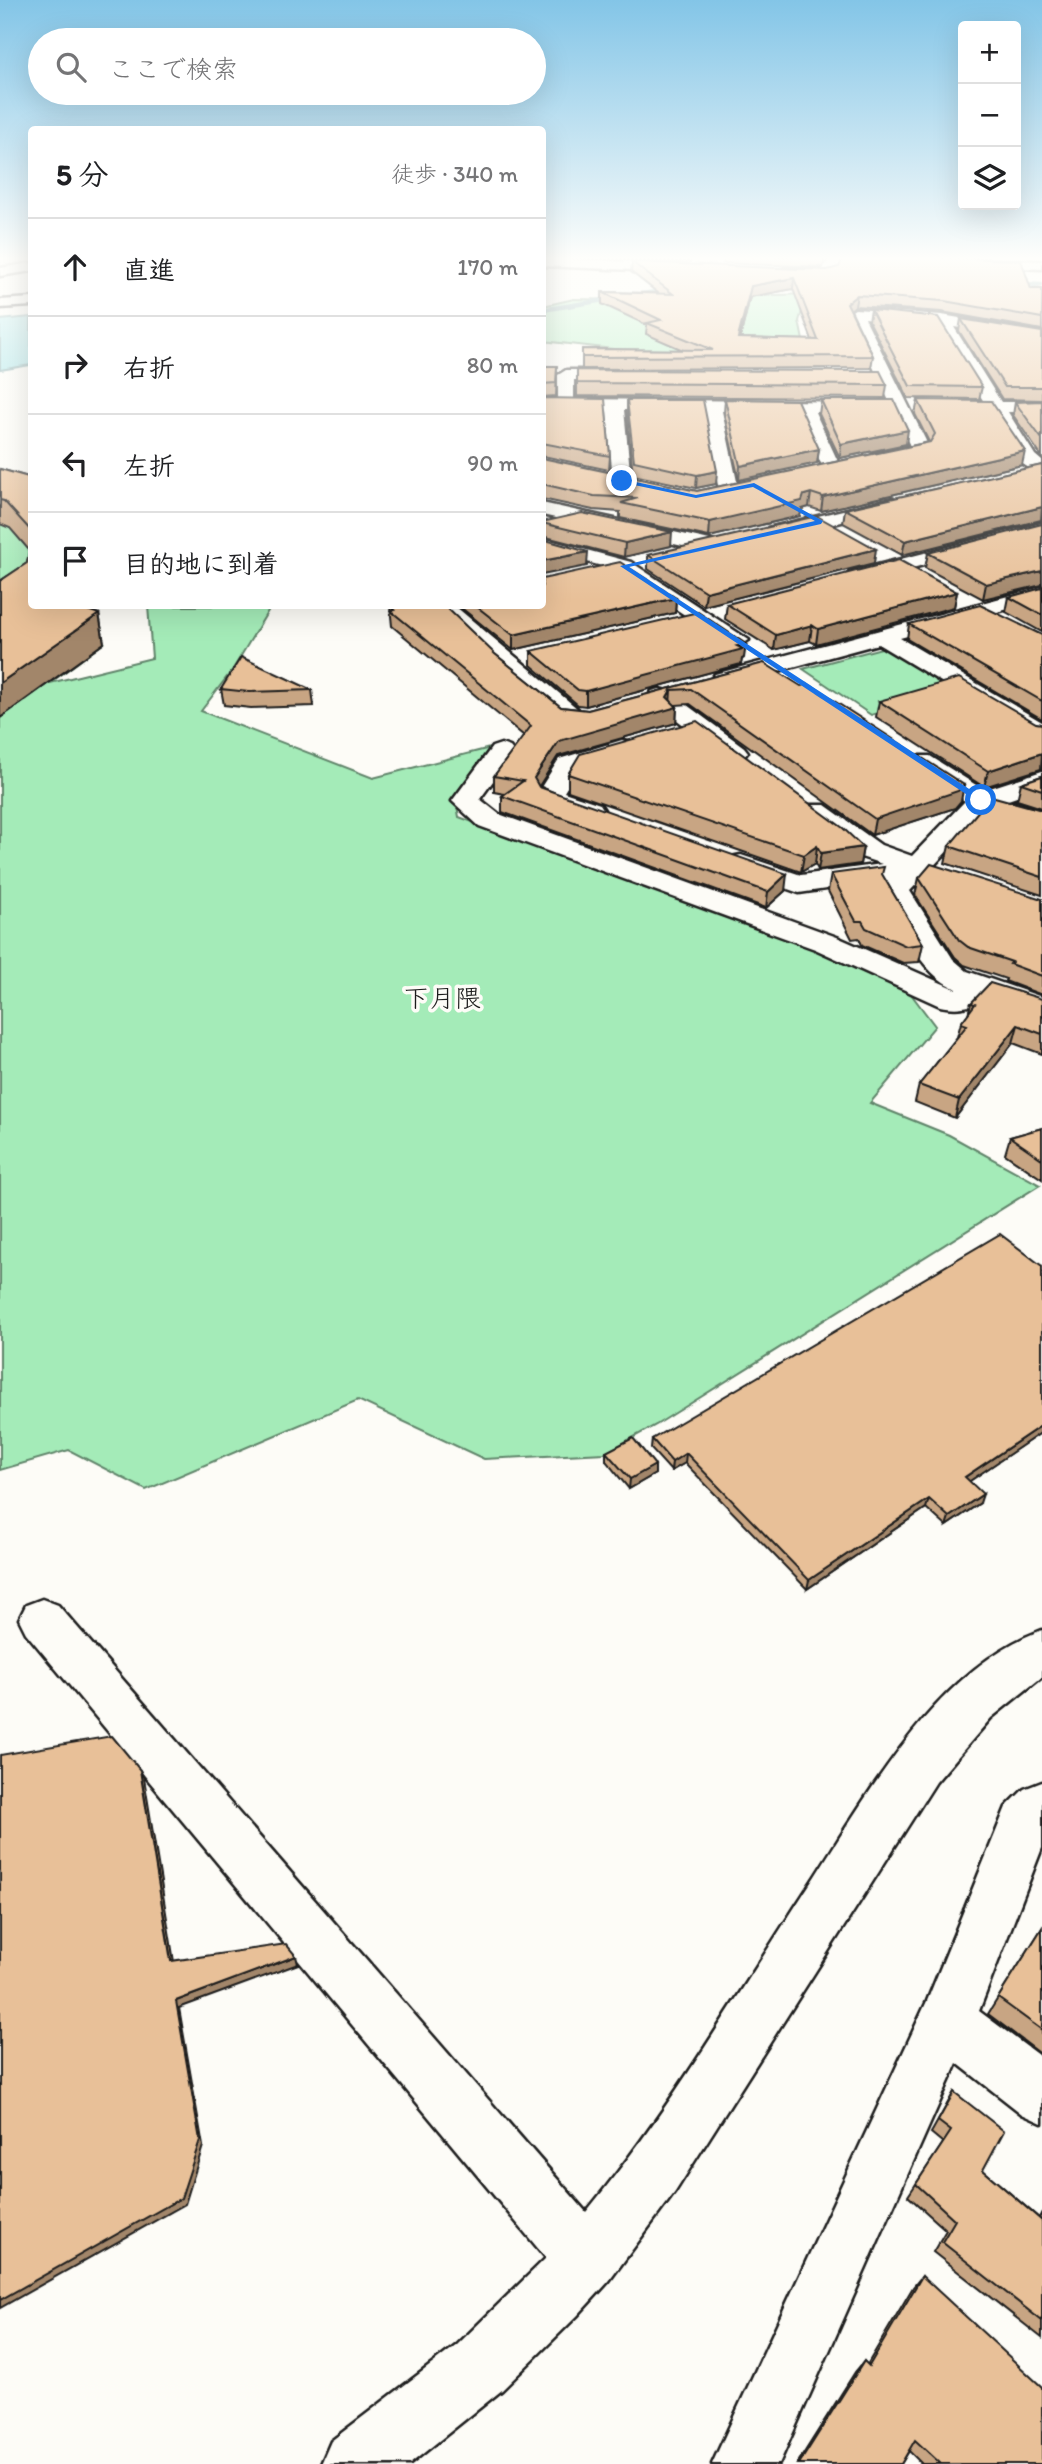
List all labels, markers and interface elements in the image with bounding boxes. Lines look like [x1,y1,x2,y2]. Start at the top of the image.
map controls [958,21,1021,210]
button: + [958,21,1021,84]
search box [28,28,546,105]
icon: search [52,48,90,86]
text: ここで検索 [108,53,238,85]
button: − [958,84,1021,147]
button: layers [958,147,1021,210]
text: 5 分 [56,156,109,193]
text: 徒歩 · 340 m [391,160,518,188]
icon: ahead [56,248,94,286]
text: 170 m [457,253,518,281]
text: 直進 [123,254,175,286]
icon: right [56,346,94,384]
text: 80 m [467,351,518,379]
text: 右折 [123,352,175,384]
icon: left [56,444,94,482]
text: 90 m [467,449,518,477]
text: 左折 [123,450,175,482]
route end [606,465,637,496]
icon: arrive [56,542,94,580]
text: 目的地に到着 [123,548,279,580]
route start [965,784,996,815]
district label: 下月隈 [403,982,481,1014]

